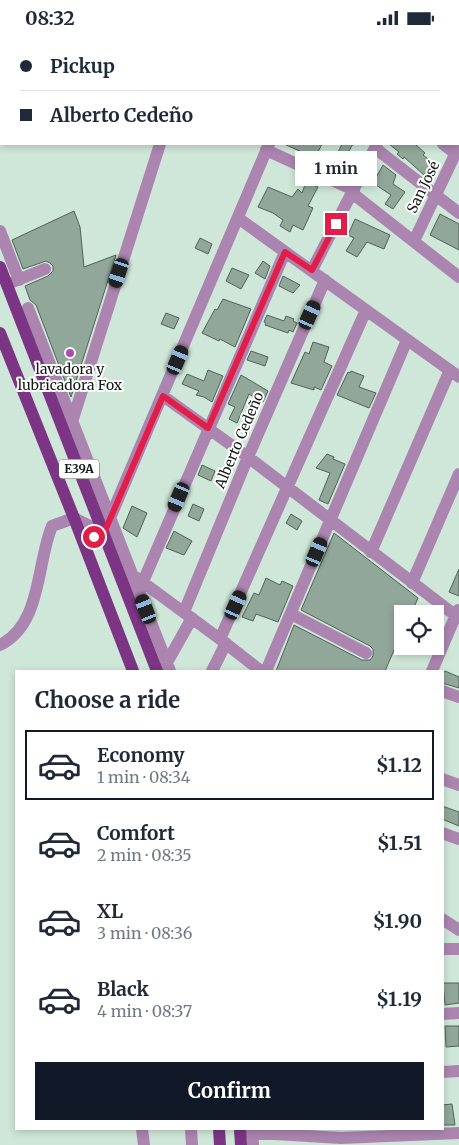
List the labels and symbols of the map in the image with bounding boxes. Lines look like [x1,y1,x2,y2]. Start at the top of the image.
callout: 1 min [295,151,377,187]
street label: San José [403,158,443,216]
route end [325,213,347,235]
car [107,256,130,290]
car [297,298,322,332]
car [165,343,190,377]
marker: lavadora y lubricadora Fox [64,347,76,359]
place label: lavadora y lubricadora Fox [18,360,123,394]
street label: Alberto Cedeño [210,389,267,492]
road number: E39A [59,459,99,479]
car [166,480,191,514]
route start [83,526,105,548]
car [304,535,329,569]
car [223,588,248,622]
car [133,592,158,626]

